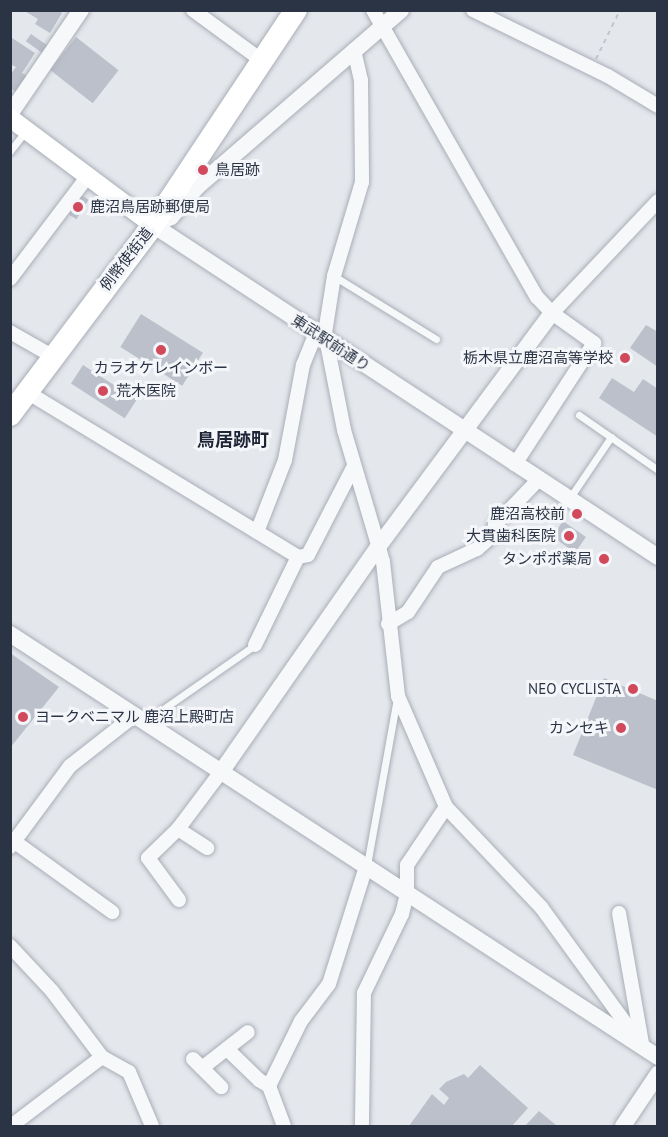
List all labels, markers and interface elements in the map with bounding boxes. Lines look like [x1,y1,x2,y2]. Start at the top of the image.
place label: 鳥居跡 [215,161,260,179]
marker: 鳥居跡 [196,163,210,177]
place label: 鹿沼鳥居跡郵便局 [90,198,210,216]
marker: 鹿沼鳥居跡郵便局 [71,200,85,214]
street label: 例幣使街道 [96,224,156,294]
street label: 東武駅前通り [288,311,374,375]
marker: カラオケレインボー [154,343,168,357]
place label: 栃木県立鹿沼高等学校 [463,349,613,367]
marker: 栃木県立鹿沼高等学校 [618,351,632,365]
place label: カラオケレインボー [94,359,228,377]
marker: 荒木医院 [94,382,112,400]
place label: 荒木医院 [116,382,176,400]
district label: 鳥居跡町 [197,429,269,451]
place label: 鹿沼高校前 [490,505,565,523]
marker: 鹿沼高校前 [570,507,584,521]
place label: 大貫歯科医院 [466,527,556,545]
marker: 大貫歯科医院 [560,527,578,545]
place label: タンポポ薬局 [502,550,592,568]
marker: タンポポ薬局 [597,552,611,566]
place label: NEO CYCLISTA [528,680,621,698]
marker: NEO CYCLISTA [626,682,640,696]
place label: ヨークベニマル 鹿沼上殿町店 [35,708,234,726]
marker: ヨークベニマル 鹿沼上殿町店 [16,710,30,724]
place label: カンセキ [549,719,609,737]
marker: カンセキ [614,721,628,735]

